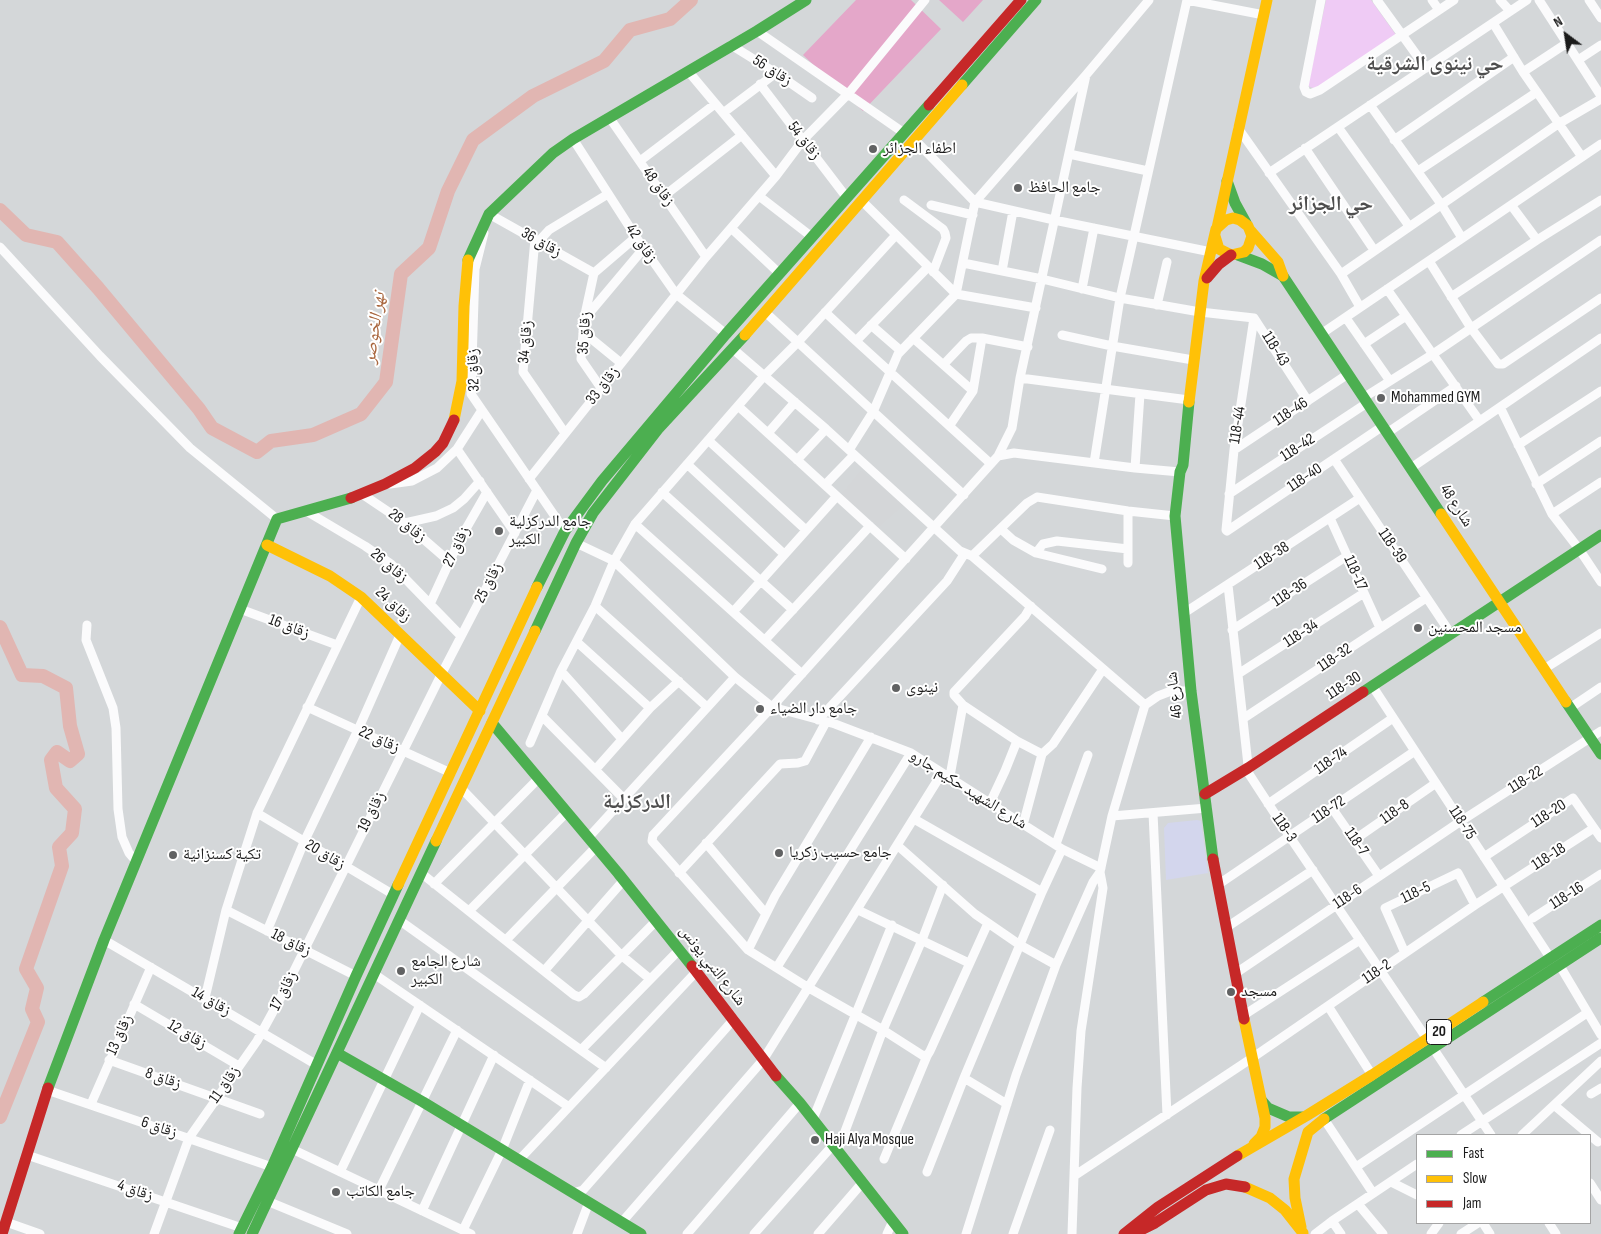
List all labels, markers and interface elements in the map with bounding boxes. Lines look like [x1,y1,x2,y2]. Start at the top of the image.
north arrow [1541,10,1591,60]
text: N [1550,13,1566,31]
street label: زقاق 56 [749,51,795,91]
district label: حي نينوى الشرقية [1366,52,1504,78]
street label: زقاق 54 [783,118,825,164]
place label: اطفاء الجزائر [883,139,956,159]
marker: اطفاء الجزائر [867,143,879,155]
street label: زقاق 48 [638,164,678,210]
place label: جامع الحافظ [1028,178,1101,198]
marker: جامع الحافظ [1012,182,1024,194]
district label: حي الجزائر [1289,192,1373,218]
street label: زقاق 42 [621,221,661,267]
street label: زقاق 36 [517,224,565,262]
water label: نهر الخوصر [359,291,391,365]
street label: زقاق 35 [574,311,596,355]
street label: زقاق 34 [515,320,537,364]
street label: 118-43 [1257,328,1293,370]
street label: زقاق 32 [464,348,484,392]
street label: زقاق 33 [582,363,624,409]
place label: Mohammed GYM [1391,388,1480,408]
marker: Mohammed GYM [1375,392,1387,404]
street label: 118-46 [1270,393,1312,431]
street label: 118-44 [1226,405,1250,445]
street label: 118-42 [1277,430,1319,466]
street label: 118-40 [1284,459,1326,497]
street label: شارع 48 [1435,481,1477,531]
street label: زقاق 28 [384,505,430,547]
place label: جامع الدركزلية الكبير [509,512,591,550]
street label: زقاق 27 [439,524,475,570]
marker: جامع الدركزلية الكبير [493,525,505,537]
street label: 118-39 [1373,525,1411,567]
street label: 118-38 [1251,538,1293,574]
street label: زقاق 26 [366,545,412,587]
street label: 118-17 [1339,553,1371,593]
street label: زقاق 25 [471,560,507,606]
street label: 118-36 [1269,575,1311,611]
street label: زقاق 24 [371,583,415,627]
street label: زقاق 16 [266,610,312,644]
street label: 118-34 [1280,616,1322,652]
place label: مسجد المحسنين [1428,618,1522,638]
marker: مسجد المحسنين [1412,622,1424,634]
street label: 118-32 [1314,640,1356,676]
street label: 118-30 [1323,668,1365,704]
street label: شارع 46 [1163,671,1187,719]
place label: نينوى [906,678,938,698]
marker: نينوى [890,682,902,694]
place label: جامع دار الضياء [770,699,857,719]
marker: جامع دار الضياء [754,703,766,715]
street label: زقاق 22 [355,722,403,758]
street label: 118-74 [1311,743,1351,779]
street label: شارع الشهيد حكيم جارو [906,746,1030,834]
street label: 118-22 [1505,762,1547,798]
street label: زقاق 19 [354,789,390,835]
district label: الدركزلية [603,790,671,816]
street label: 118-72 [1309,792,1349,828]
street label: 118-8 [1377,795,1413,829]
street label: 118-20 [1528,796,1570,832]
street label: 118-75 [1444,803,1480,843]
street label: 118-3 [1267,810,1301,846]
street label: 118-7 [1340,824,1372,860]
street label: زقاق 20 [301,836,349,874]
street label: 118-18 [1528,839,1570,875]
place label: جامع حسيب زكريا [789,843,892,863]
place label: تكية كسنزانية [183,845,261,865]
marker: جامع حسيب زكريا [773,847,785,859]
marker: تكية كسنزانية [167,849,179,861]
street label: 118-5 [1398,878,1434,908]
street label: 118-16 [1546,878,1588,914]
street label: 118-6 [1330,880,1366,914]
street label: شارع النبي يونس [675,922,749,1010]
street label: زقاق 18 [268,925,314,961]
place label: شارع الجامع الكبير [411,952,481,990]
street label: 118-2 [1359,955,1395,989]
marker: شارع الجامع الكبير [395,965,407,977]
street label: زقاق 17 [266,968,302,1014]
place label: مسجد [1241,982,1277,1002]
street label: زقاق 14 [188,983,234,1021]
marker: مسجد [1225,986,1237,998]
street label: زقاق 13 [103,1012,137,1058]
street label: زقاق 12 [164,1016,210,1054]
road number: 20 [1426,1020,1452,1044]
street label: زقاق 11 [205,1063,245,1107]
street label: زقاق 8 [142,1064,184,1094]
street label: زقاق 6 [138,1113,180,1143]
place label: Haji Alya Mosque [825,1130,914,1150]
marker: Haji Alya Mosque [809,1134,821,1146]
legend [1416,1134,1591,1224]
text: Fast [1463,1144,1484,1163]
text: Slow [1463,1169,1487,1188]
street label: زقاق 4 [115,1176,155,1206]
place label: جامع الكاتب [346,1182,415,1202]
marker: جامع الكاتب [330,1186,342,1198]
text: Jam [1463,1194,1481,1213]

